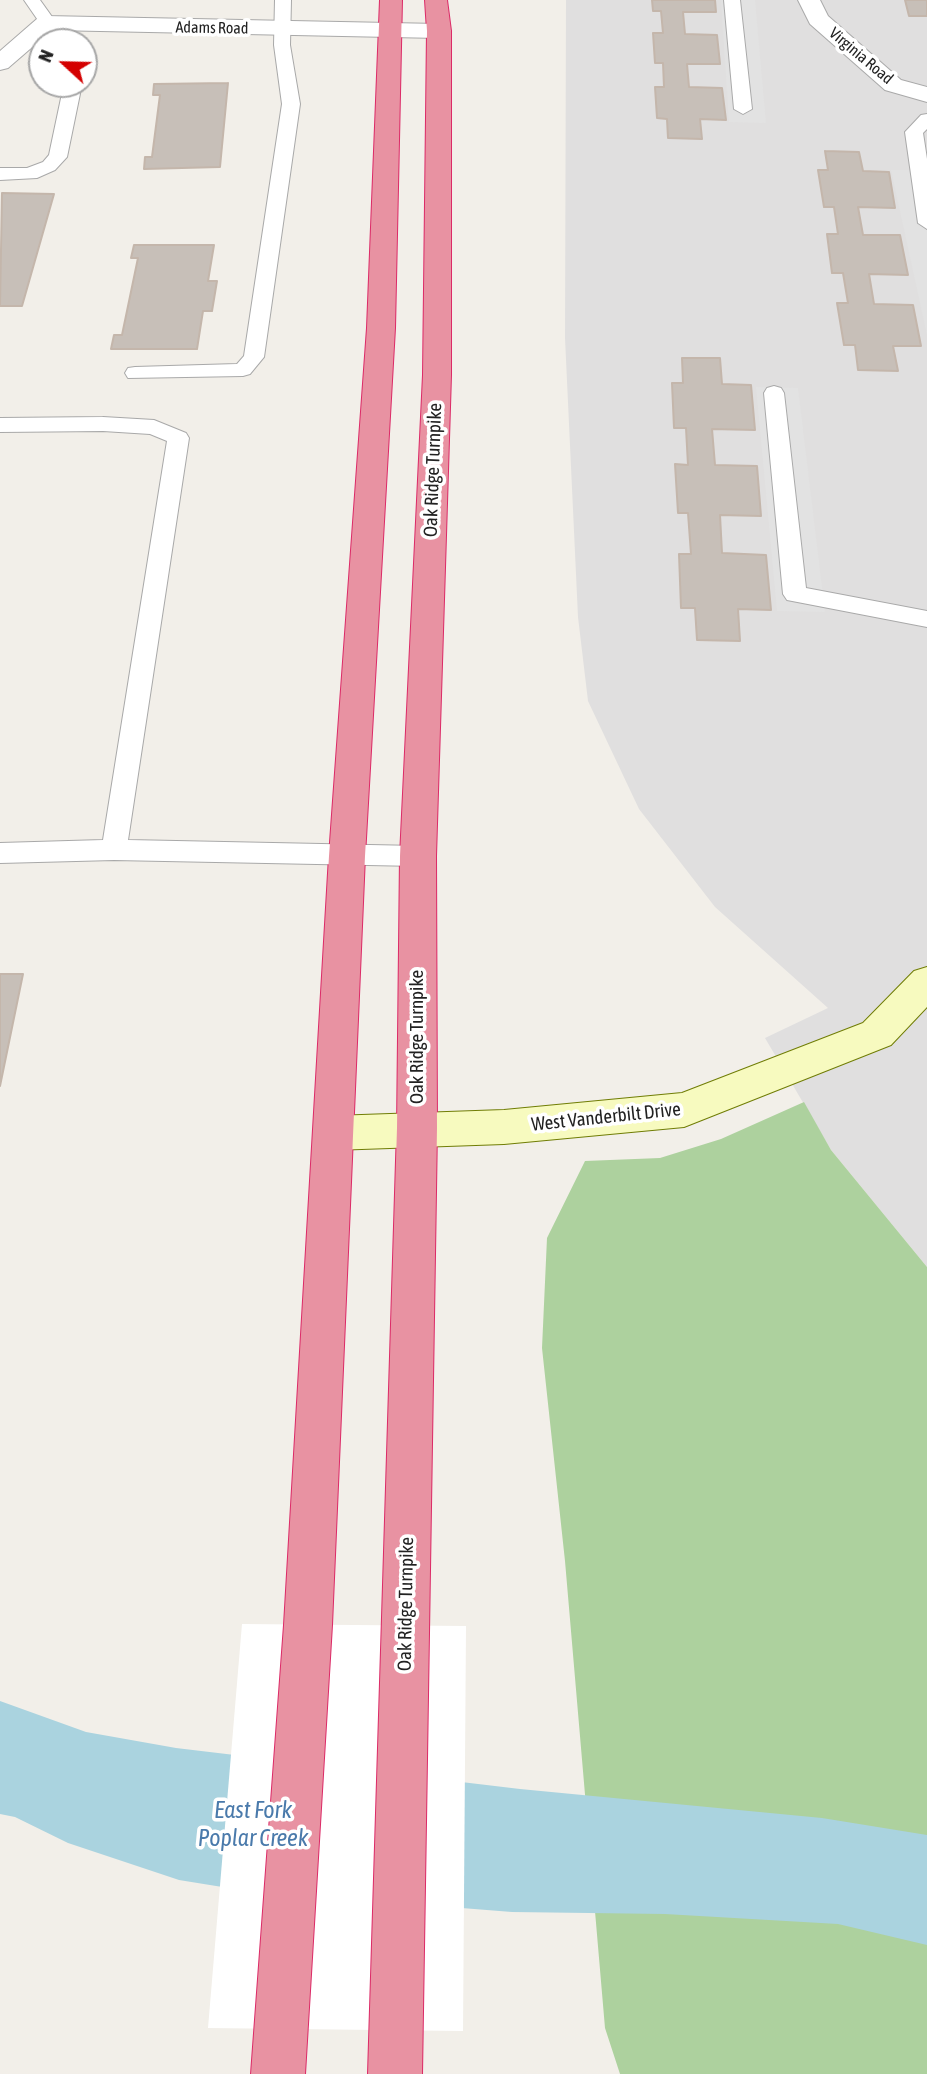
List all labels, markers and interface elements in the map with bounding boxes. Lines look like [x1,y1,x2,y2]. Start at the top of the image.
street label: Adams Road [175,18,249,38]
street label: Virginia Road [825,24,897,88]
north arrow [28,28,98,98]
text: N [33,47,58,65]
street label: Oak Ridge Turnpike [419,403,447,537]
street label: Oak Ridge Turnpike [406,970,428,1104]
street label: West Vanderbilt Drive [530,1098,682,1136]
street label: Oak Ridge Turnpike [393,1537,419,1671]
water label: East Fork Poplar Creek [198,1796,308,1852]

